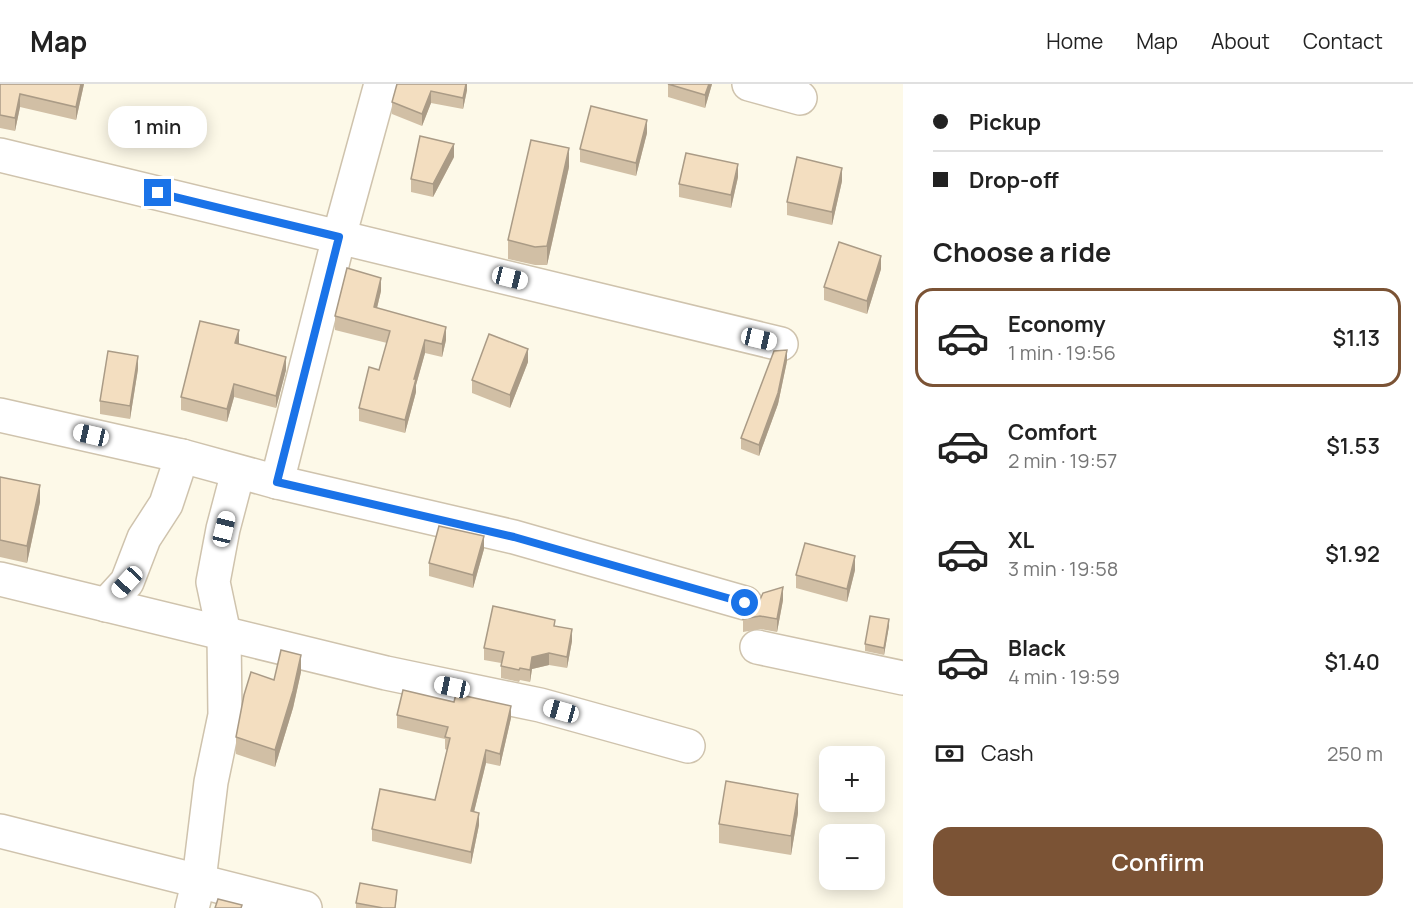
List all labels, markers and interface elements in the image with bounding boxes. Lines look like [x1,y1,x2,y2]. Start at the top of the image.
text: Map [30,22,87,60]
text: Home [1046,27,1103,55]
text: Map [1136,27,1178,55]
text: About [1211,27,1270,55]
text: Contact [1303,27,1383,55]
callout: 1 min [108,106,207,148]
text: Pickup [969,107,1041,137]
text: 1 min [134,113,181,140]
text: Drop-off [969,165,1059,195]
route end [144,179,171,206]
text: Choose a ride [933,233,1111,270]
car [490,265,530,291]
text: Economy [1008,309,1106,339]
icon: car [936,311,990,365]
text: $1.13 [1333,323,1380,353]
car [739,326,779,352]
text: 1 min · 19:56 [1008,339,1116,366]
text: Comfort [1008,417,1097,447]
icon: car [936,419,990,473]
car [71,422,111,448]
text: $1.53 [1326,431,1380,461]
text: 2 min · 19:57 [1008,447,1117,474]
car [211,509,237,549]
text: XL [1008,525,1034,555]
icon: car [936,527,990,581]
text: $1.92 [1325,539,1380,569]
text: 3 min · 19:58 [1008,555,1118,582]
car [108,563,146,601]
route start [731,589,758,616]
text: Black [1008,633,1065,663]
icon: car [936,635,990,689]
text: $1.40 [1324,647,1380,677]
text: 4 min · 19:59 [1008,663,1120,690]
car [433,674,471,700]
car [541,697,581,725]
icon: cash [933,737,966,770]
text: Cash [981,738,1034,768]
text: 250 m [1327,740,1383,767]
map controls [819,746,885,890]
button: + [819,746,885,812]
button: − [819,824,885,890]
button: Confirm [933,827,1383,896]

